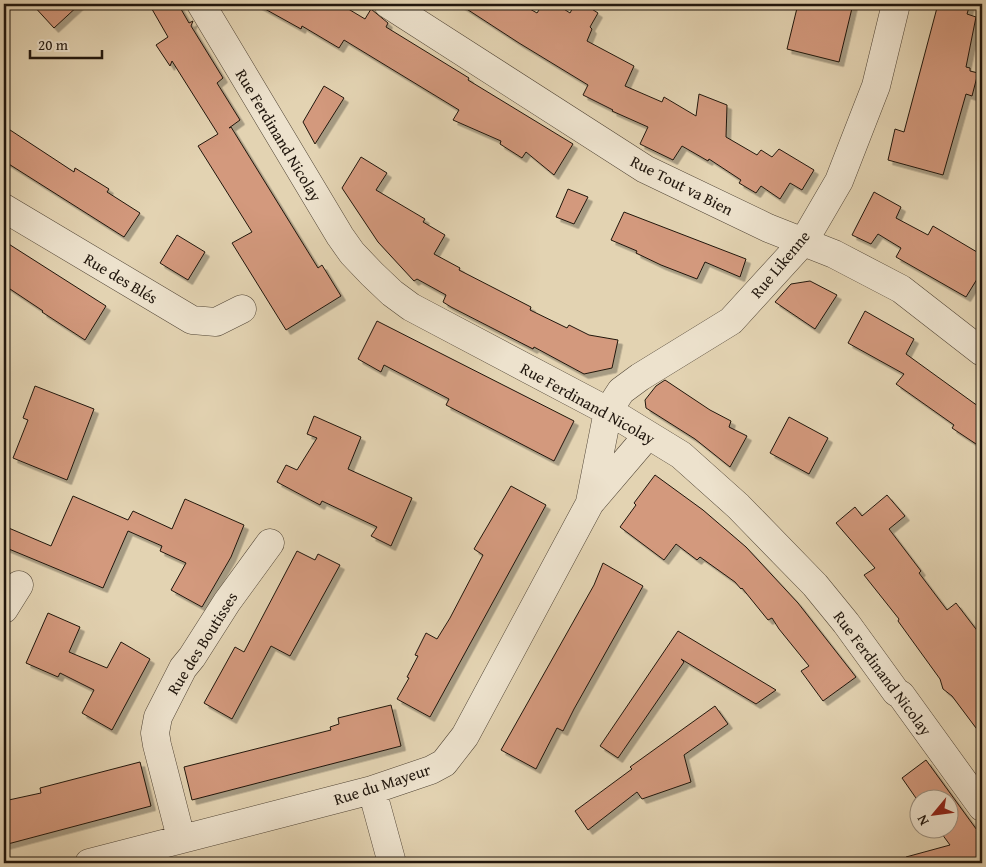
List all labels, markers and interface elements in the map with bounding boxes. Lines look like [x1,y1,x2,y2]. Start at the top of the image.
scale bar [30,28,102,60]
text: 20 m [38,34,69,55]
street label: Rue Ferdinand Nicolay [230,64,328,206]
street label: Rue Tout va Bien [627,149,737,221]
street label: Rue Likenne [744,225,816,303]
street label: Rue des Blés [80,247,162,309]
street label: Rue Ferdinand Nicolay [516,356,660,450]
street label: Rue des Boutisses [161,587,243,699]
street label: Rue Ferdinand Nicolay [828,606,938,740]
street label: Rue du Mayeur [330,757,434,811]
north arrow [908,790,958,840]
text: N [911,811,934,829]

